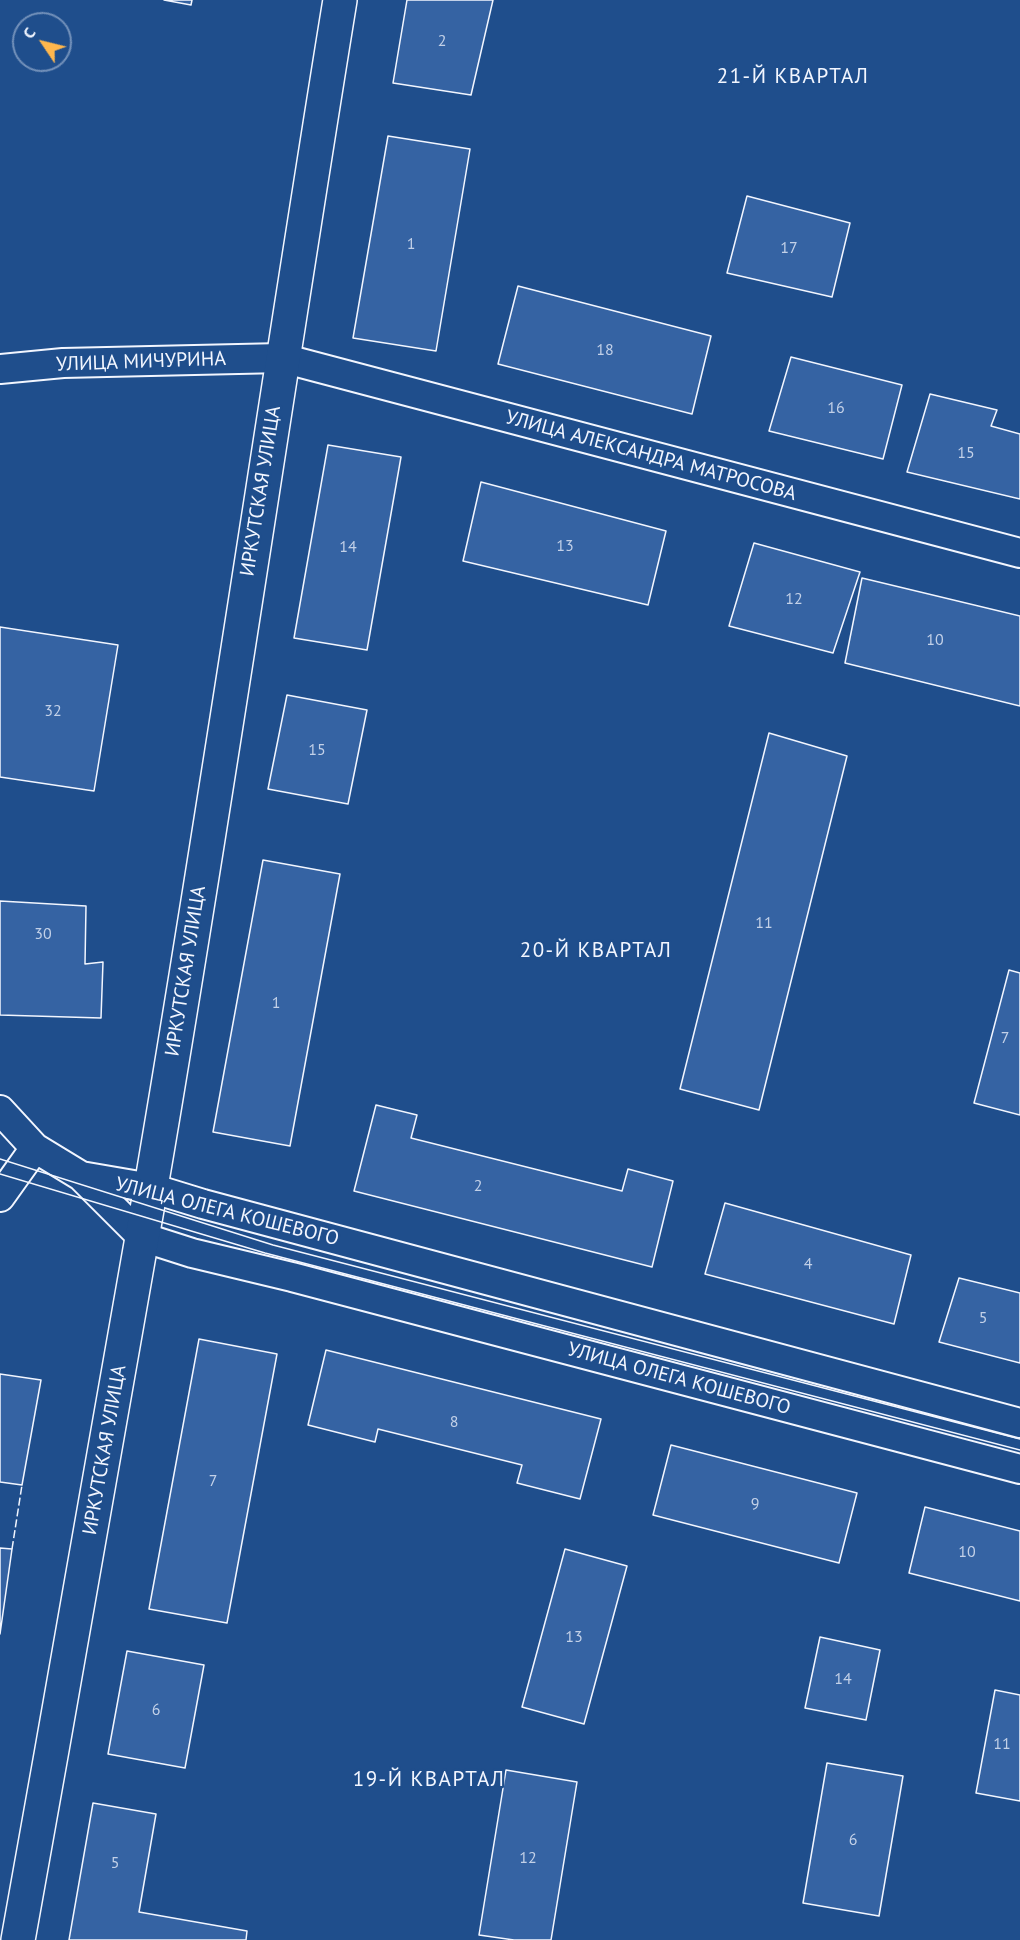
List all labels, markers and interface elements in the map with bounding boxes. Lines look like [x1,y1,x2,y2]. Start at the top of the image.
north arrow [12,12,72,72]
text: С [18,23,40,42]
house number: 2 [438,31,446,51]
district label: 21-Й КВАРТАЛ [717,64,869,90]
house number: 1 [407,234,415,254]
house number: 17 [780,238,798,258]
house number: 18 [596,340,614,360]
street label: УЛИЦА МИЧУРИНА [56,347,226,377]
house number: 16 [827,398,845,418]
street label: ИРКУТСКАЯ УЛИЦА [236,404,286,578]
street label: УЛИЦА АЛЕКСАНДРА МАТРОСОВА [503,406,799,506]
house number: 15 [957,443,975,463]
house number: 13 [556,536,574,556]
house number: 14 [339,537,357,557]
house number: 12 [785,589,803,609]
house number: 10 [926,630,944,650]
house number: 32 [44,701,62,721]
house number: 15 [308,740,326,760]
street label: ИРКУТСКАЯ УЛИЦА [161,884,211,1058]
house number: 11 [755,913,773,933]
house number: 30 [34,924,52,944]
district label: 20-Й КВАРТАЛ [520,938,672,964]
house number: 1 [272,993,280,1013]
house number: 7 [1001,1028,1009,1048]
street label: УЛИЦА ОЛЕГА КОШЕВОГО [113,1173,341,1251]
house number: 2 [474,1176,482,1196]
house number: 4 [804,1254,812,1274]
house number: 5 [979,1308,987,1328]
street label: УЛИЦА ОЛЕГА КОШЕВОГО [565,1338,793,1420]
street label: ИРКУТСКАЯ УЛИЦА [78,1363,132,1537]
house number: 8 [450,1412,458,1432]
house number: 7 [209,1471,217,1491]
house number: 9 [751,1494,759,1514]
house number: 10 [958,1542,976,1562]
house number: 13 [565,1627,583,1647]
house number: 14 [834,1669,852,1689]
house number: 6 [152,1700,160,1720]
house number: 11 [993,1734,1011,1754]
district label: 19-Й КВАРТАЛ [353,1767,505,1793]
house number: 6 [849,1830,857,1850]
house number: 12 [519,1848,537,1868]
house number: 5 [111,1853,119,1873]

